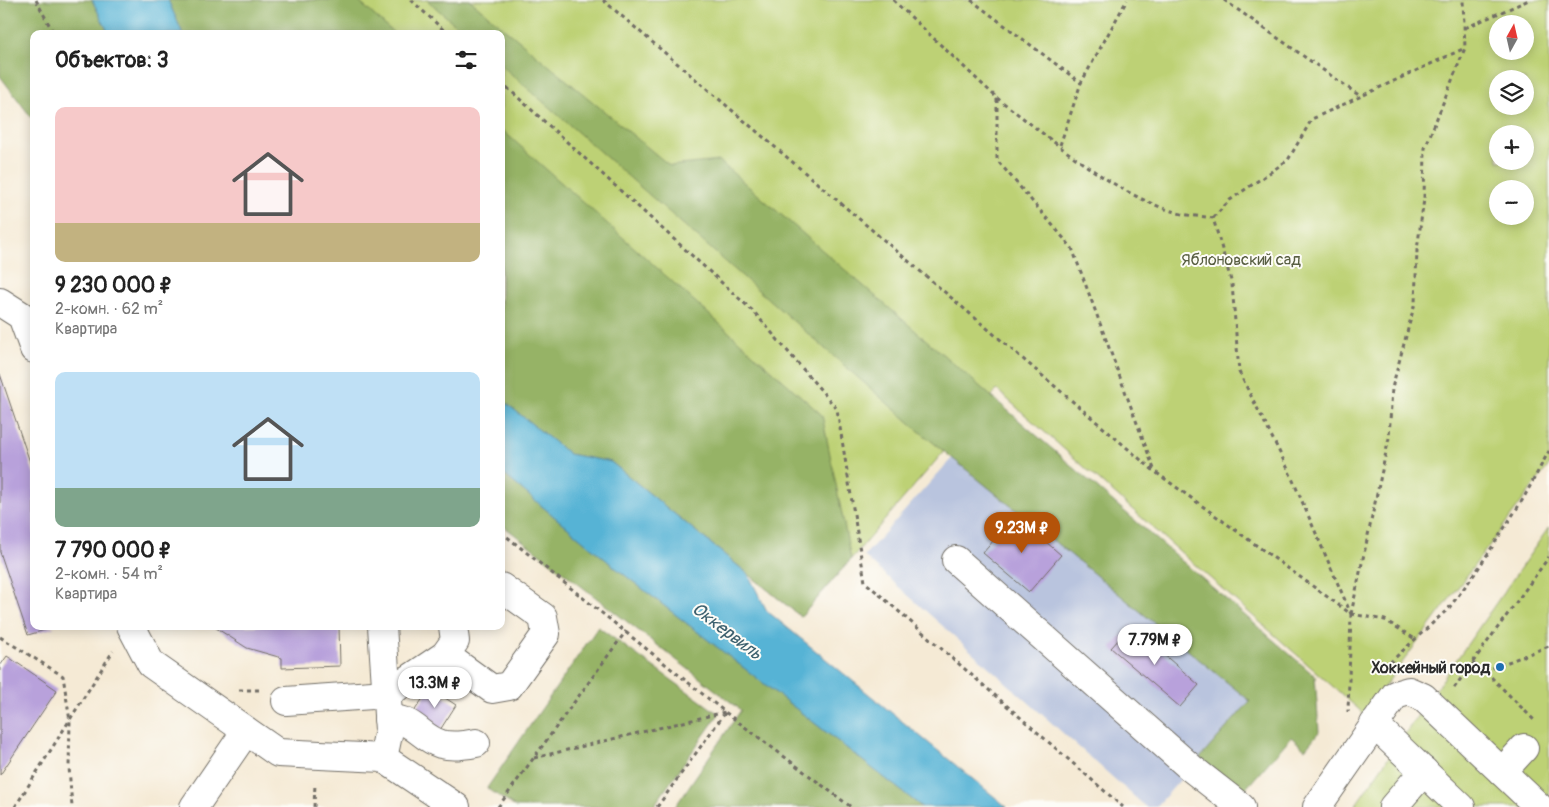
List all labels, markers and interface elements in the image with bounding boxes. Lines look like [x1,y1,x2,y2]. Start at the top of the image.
north arrow [1489,15,1534,60]
map controls [1489,15,1534,225]
icon: filters [452,46,480,74]
text: Объектов: 3 [55,47,169,74]
button: layers [1489,70,1534,115]
button: + [1489,125,1534,170]
icon: home [223,139,313,229]
button: − [1489,180,1534,225]
park label: Яблоновский сад [1181,250,1301,270]
text: 9 230 000 ₽ [55,272,172,299]
text: 2-комн. · 62 m² [55,299,163,319]
text: Квартира [55,319,117,339]
icon: home [223,404,313,494]
pin: 9.23M ₽ [976,512,1068,554]
text: 9.23M ₽ [995,518,1049,538]
text: 7 790 000 ₽ [55,537,172,564]
text: 2-комн. · 54 m² [55,564,163,584]
text: Квартира [55,584,117,604]
water label: Оккервиль [687,598,767,666]
pin: 7.79M ₽ [1109,624,1201,666]
text: 7.79M ₽ [1128,630,1182,650]
place label: Хоккейный город [1372,658,1490,678]
marker: Хоккейный город [1494,661,1506,673]
pin: 13.3M ₽ [389,666,481,709]
text: 13.3M ₽ [409,673,461,693]

